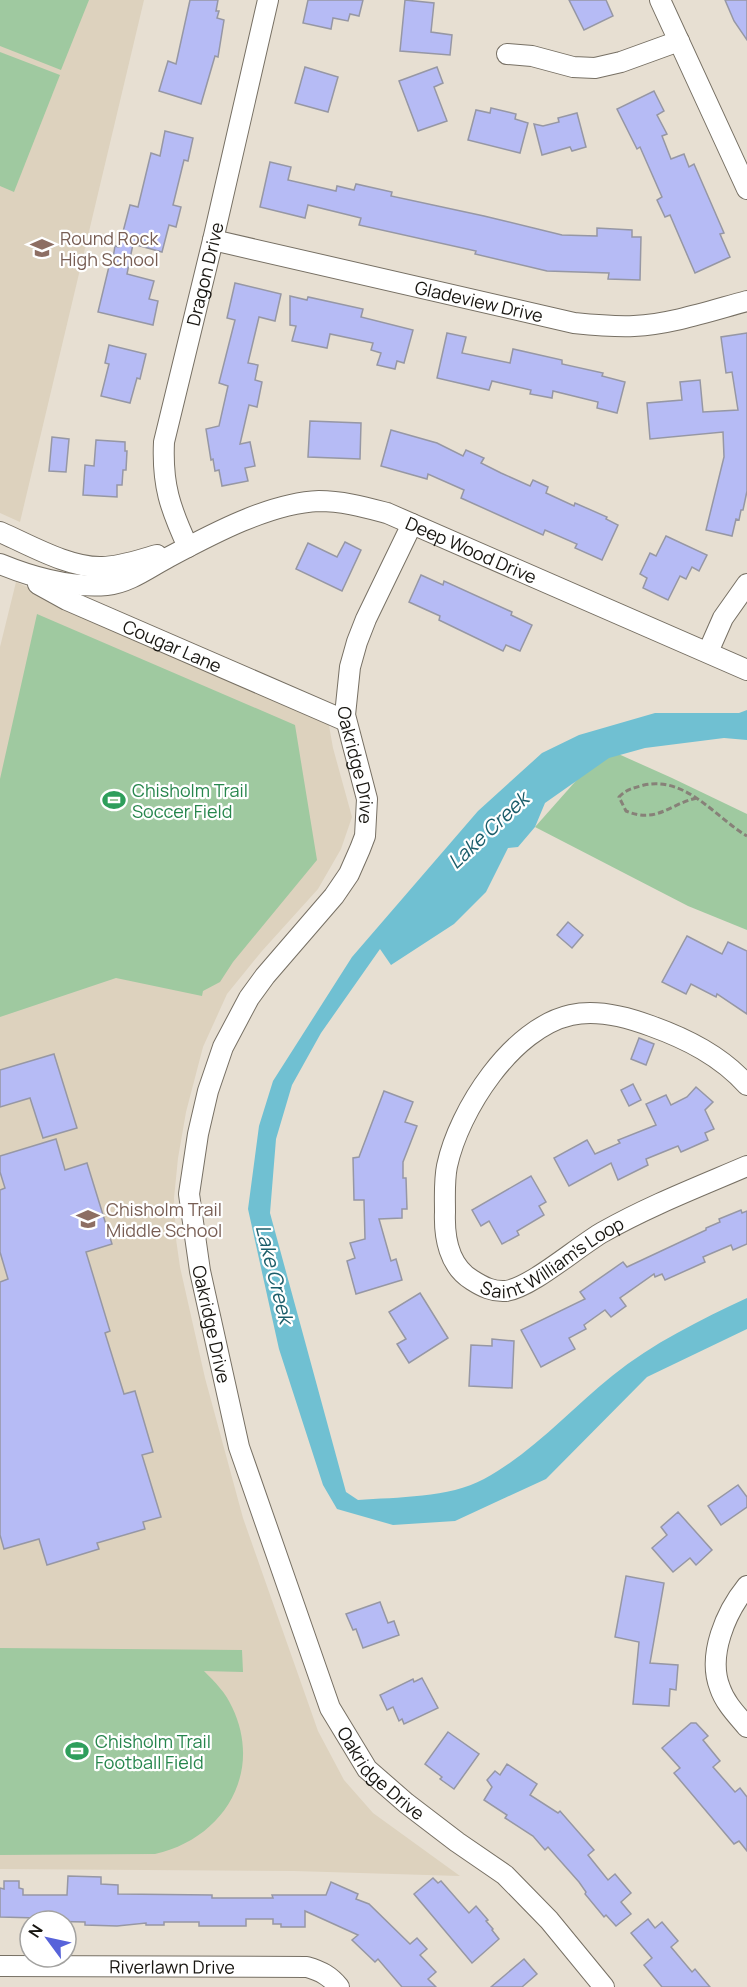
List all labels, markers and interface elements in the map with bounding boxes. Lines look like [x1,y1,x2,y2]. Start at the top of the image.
street label: Dragon Drive [181,220,229,328]
place label: Round Rock High School [60,226,160,271]
school or university icon: Round Rock High School [29,235,55,261]
street label: Gladeview Drive [413,275,546,328]
street label: Deep Wood Drive [402,511,540,589]
street label: Cougar Lane [119,614,226,678]
street label: Oakridge Drive [333,705,379,824]
place label: Chisholm Trail Soccer Field [132,778,248,823]
water label: Lake Creek [442,783,537,874]
sports icon: Chisholm Trail Soccer Field [101,787,127,813]
place label: Chisholm Trail Middle School [106,1197,222,1242]
school or university icon: Chisholm Trail Middle School [75,1206,101,1232]
street label: Saint William's Loop [477,1211,628,1303]
water label: Lake Creek [250,1222,301,1329]
street label: Oakridge Drive [187,1263,236,1385]
street label: Oakridge Drive [332,1722,430,1825]
place label: Chisholm Trail Football Field [95,1729,211,1774]
sports icon: Chisholm Trail Football Field [64,1738,90,1764]
north arrow [18,1909,78,1969]
text: N [23,1920,48,1942]
street label: Riverlawn Drive [109,1954,235,1979]

